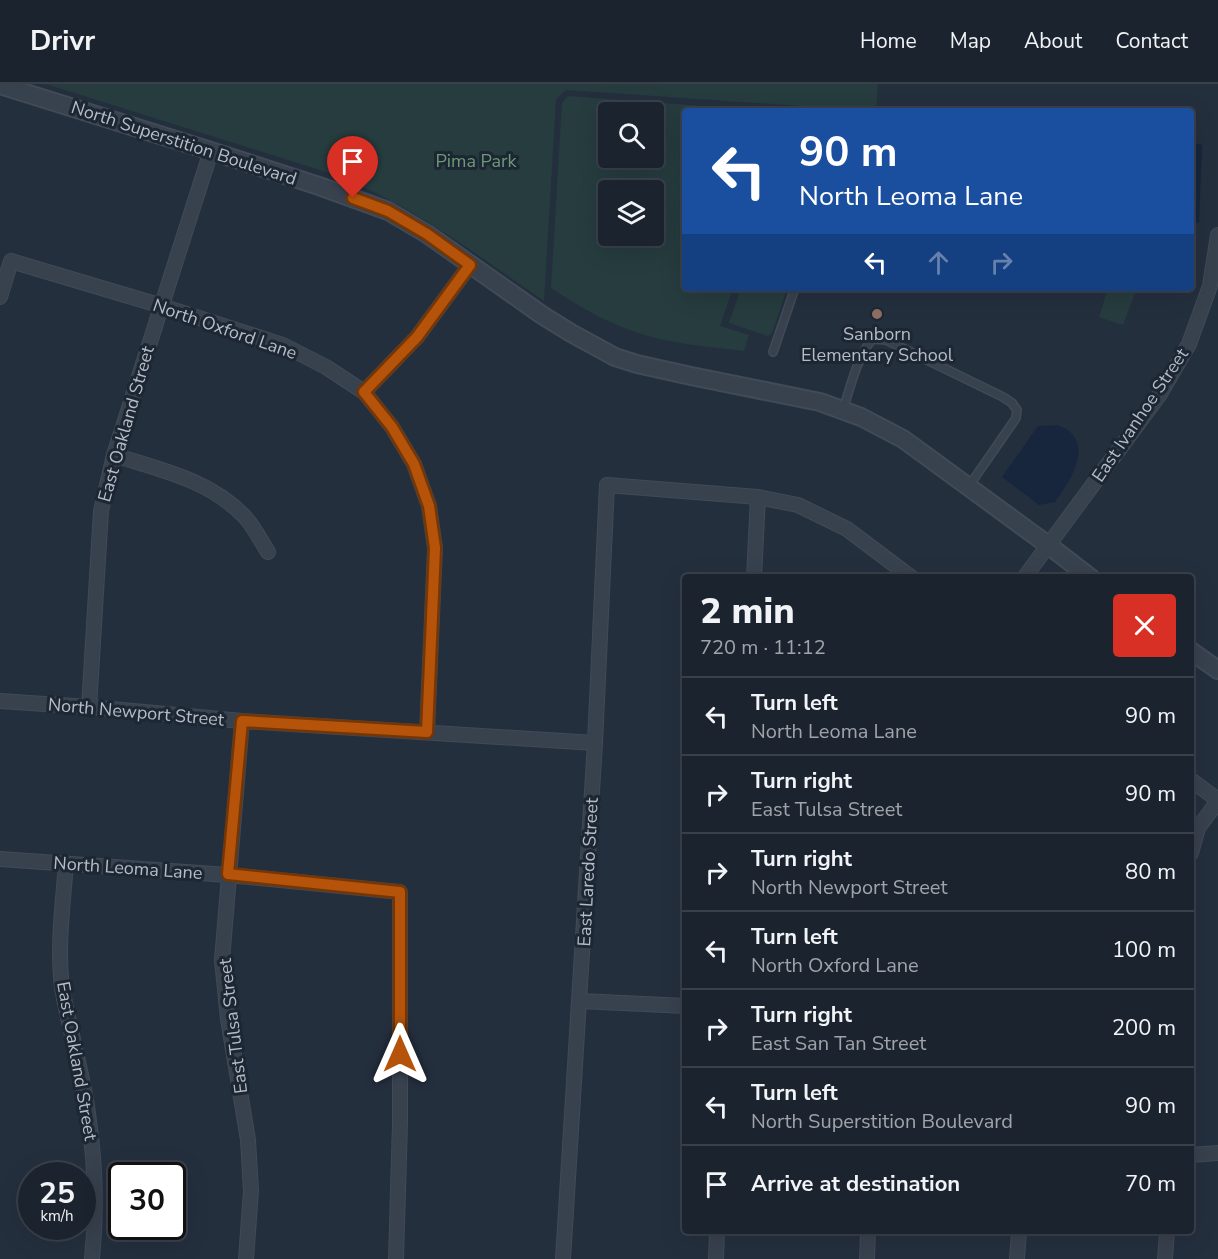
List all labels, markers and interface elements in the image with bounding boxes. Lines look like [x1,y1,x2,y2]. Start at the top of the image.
text: Drivr [30,22,95,60]
text: Home [860,27,917,55]
text: Map [950,27,991,55]
text: About [1024,27,1082,55]
text: Contact [1115,27,1188,55]
street label: North Superstition Boulevard [68,95,300,191]
map controls [598,102,664,246]
button: search [598,102,664,168]
text: 90 m [799,124,898,181]
icon: left [700,132,778,210]
pin [327,136,378,198]
icon: arrive [336,145,369,178]
park label: Pima Park [435,149,518,173]
text: North Leoma Lane [799,178,1023,215]
button: layers [598,180,664,246]
icon: left [859,246,892,279]
icon: ahead [922,246,955,279]
icon: right [985,246,1018,279]
street label: North Oxford Lane [150,293,300,365]
marker: Sanborn Elementary School [870,307,884,321]
place label: Sanborn Elementary School [801,322,954,367]
street label: East Oakland Street [92,343,160,505]
street label: East Ivanhoe Street [1086,343,1194,487]
text: 2 min [700,587,795,636]
button: close [1113,594,1176,657]
text: 720 m · 11:12 [700,634,826,661]
text: Turn left [751,688,838,718]
street label: North Newport Street [47,692,226,732]
icon: left [700,700,733,733]
text: 90 m [1125,701,1176,731]
text: North Leoma Lane [751,718,917,745]
text: Turn right [751,766,852,796]
icon: right [700,778,733,811]
text: 90 m [1125,779,1176,809]
street label: East Laredo Street [572,796,604,947]
text: East Tulsa Street [751,796,902,823]
text: Turn right [751,844,852,874]
street label: North Leoma Lane [53,851,203,885]
icon: right [700,856,733,889]
text: 80 m [1125,857,1176,887]
text: North Newport Street [751,874,947,901]
text: Turn left [751,922,838,952]
icon: left [700,934,733,967]
text: 100 m [1112,935,1176,965]
text: North Oxford Lane [751,952,919,979]
street label: East Tulsa Street [213,956,253,1095]
street label: East Oakland Street [51,980,103,1143]
text: Turn right [751,1000,852,1030]
icon: right [700,1012,733,1045]
text: 200 m [1112,1013,1176,1043]
position arrow [368,1022,432,1086]
text: East San Tan Street [751,1030,926,1057]
text: Turn left [751,1078,838,1108]
icon: left [700,1090,733,1123]
text: 90 m [1125,1091,1176,1121]
text: North Superstition Boulevard [751,1108,1013,1135]
speed limit sign: 30 [108,1162,186,1240]
icon: arrive [700,1168,733,1201]
text: Arrive at destination [751,1169,960,1199]
text: 70 m [1125,1169,1176,1199]
text: 25 [39,1173,75,1214]
text: km/h [40,1206,74,1226]

